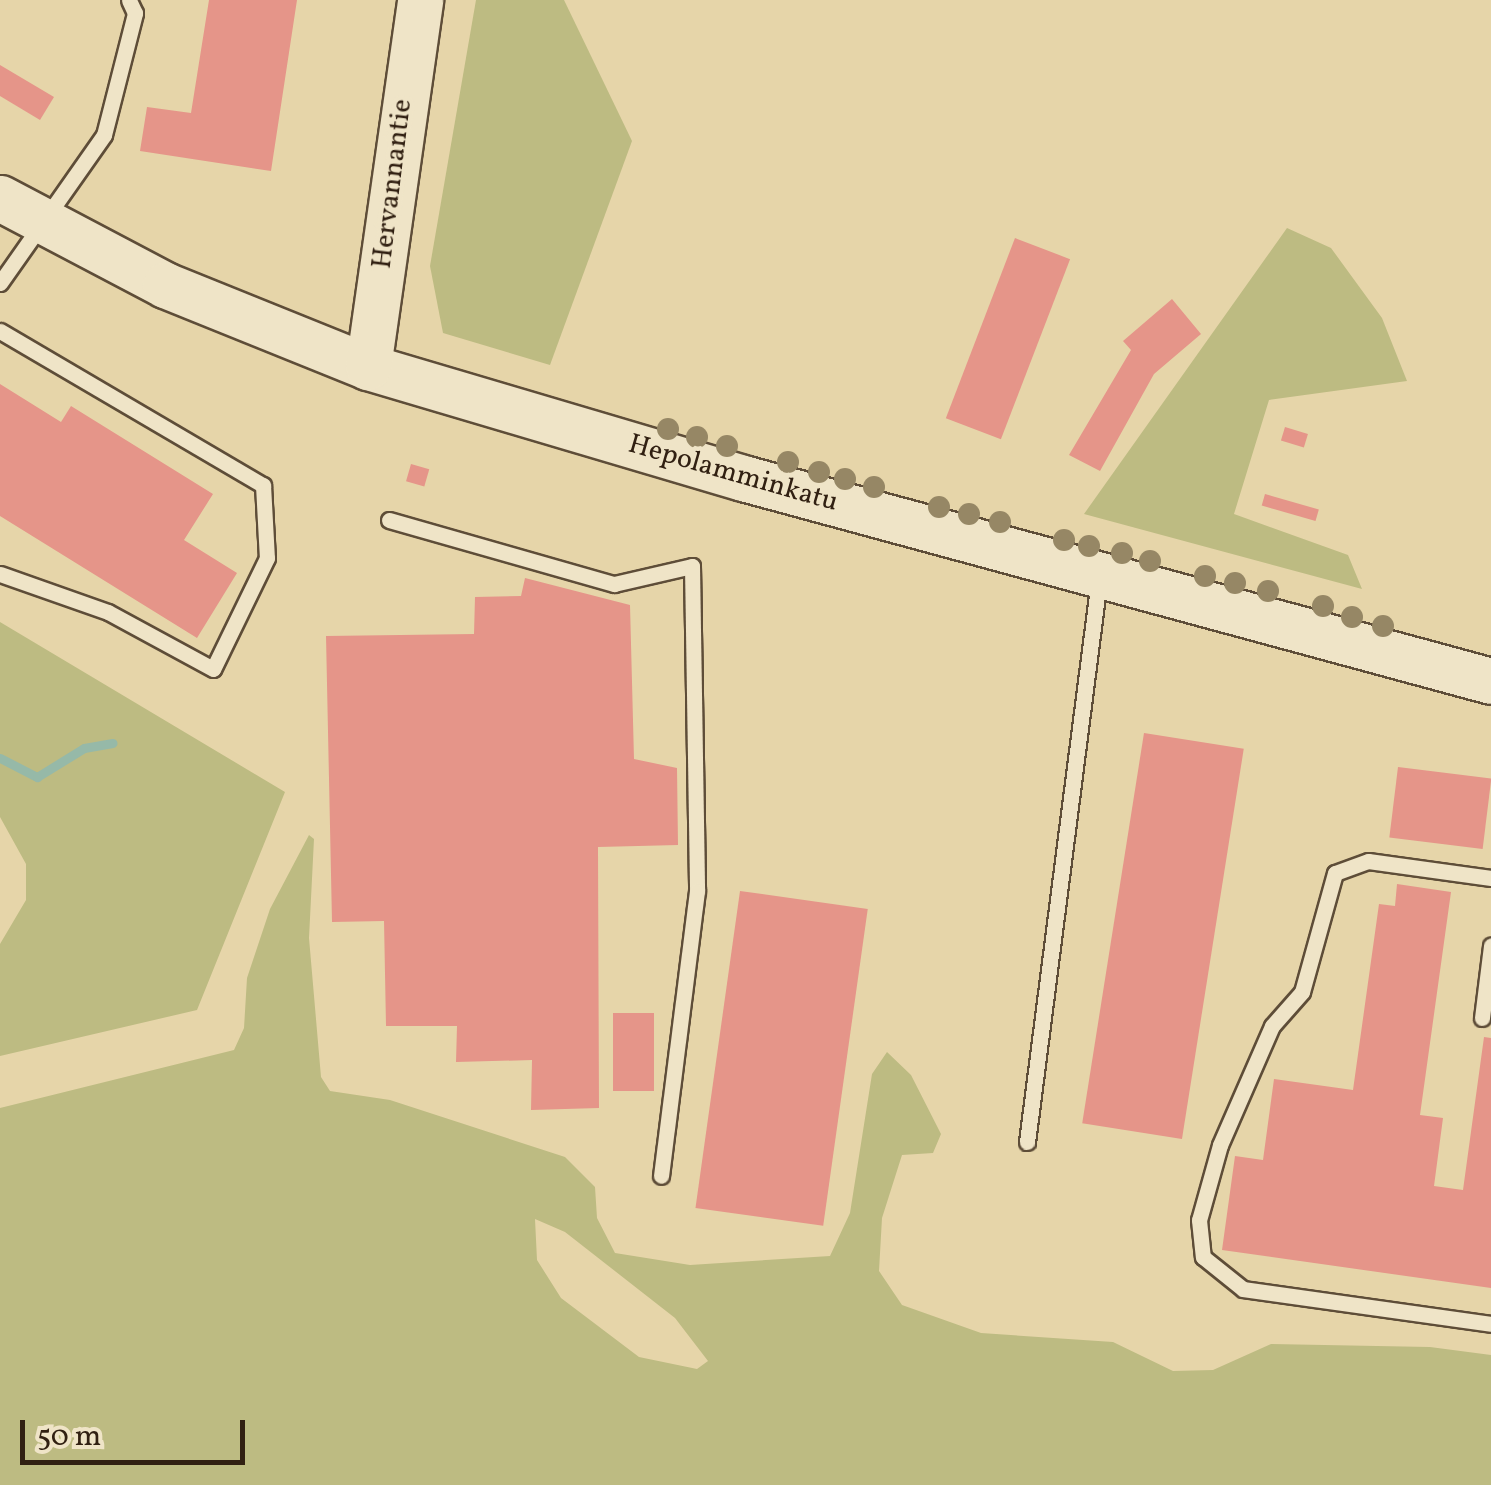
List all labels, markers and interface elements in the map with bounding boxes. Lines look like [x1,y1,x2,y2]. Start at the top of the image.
street label: Hervannantie [366,97,420,271]
street label: Hepolamminkatu [624,428,842,520]
scale bar [25,1400,250,1462]
text: 50 m [37,1416,101,1458]

